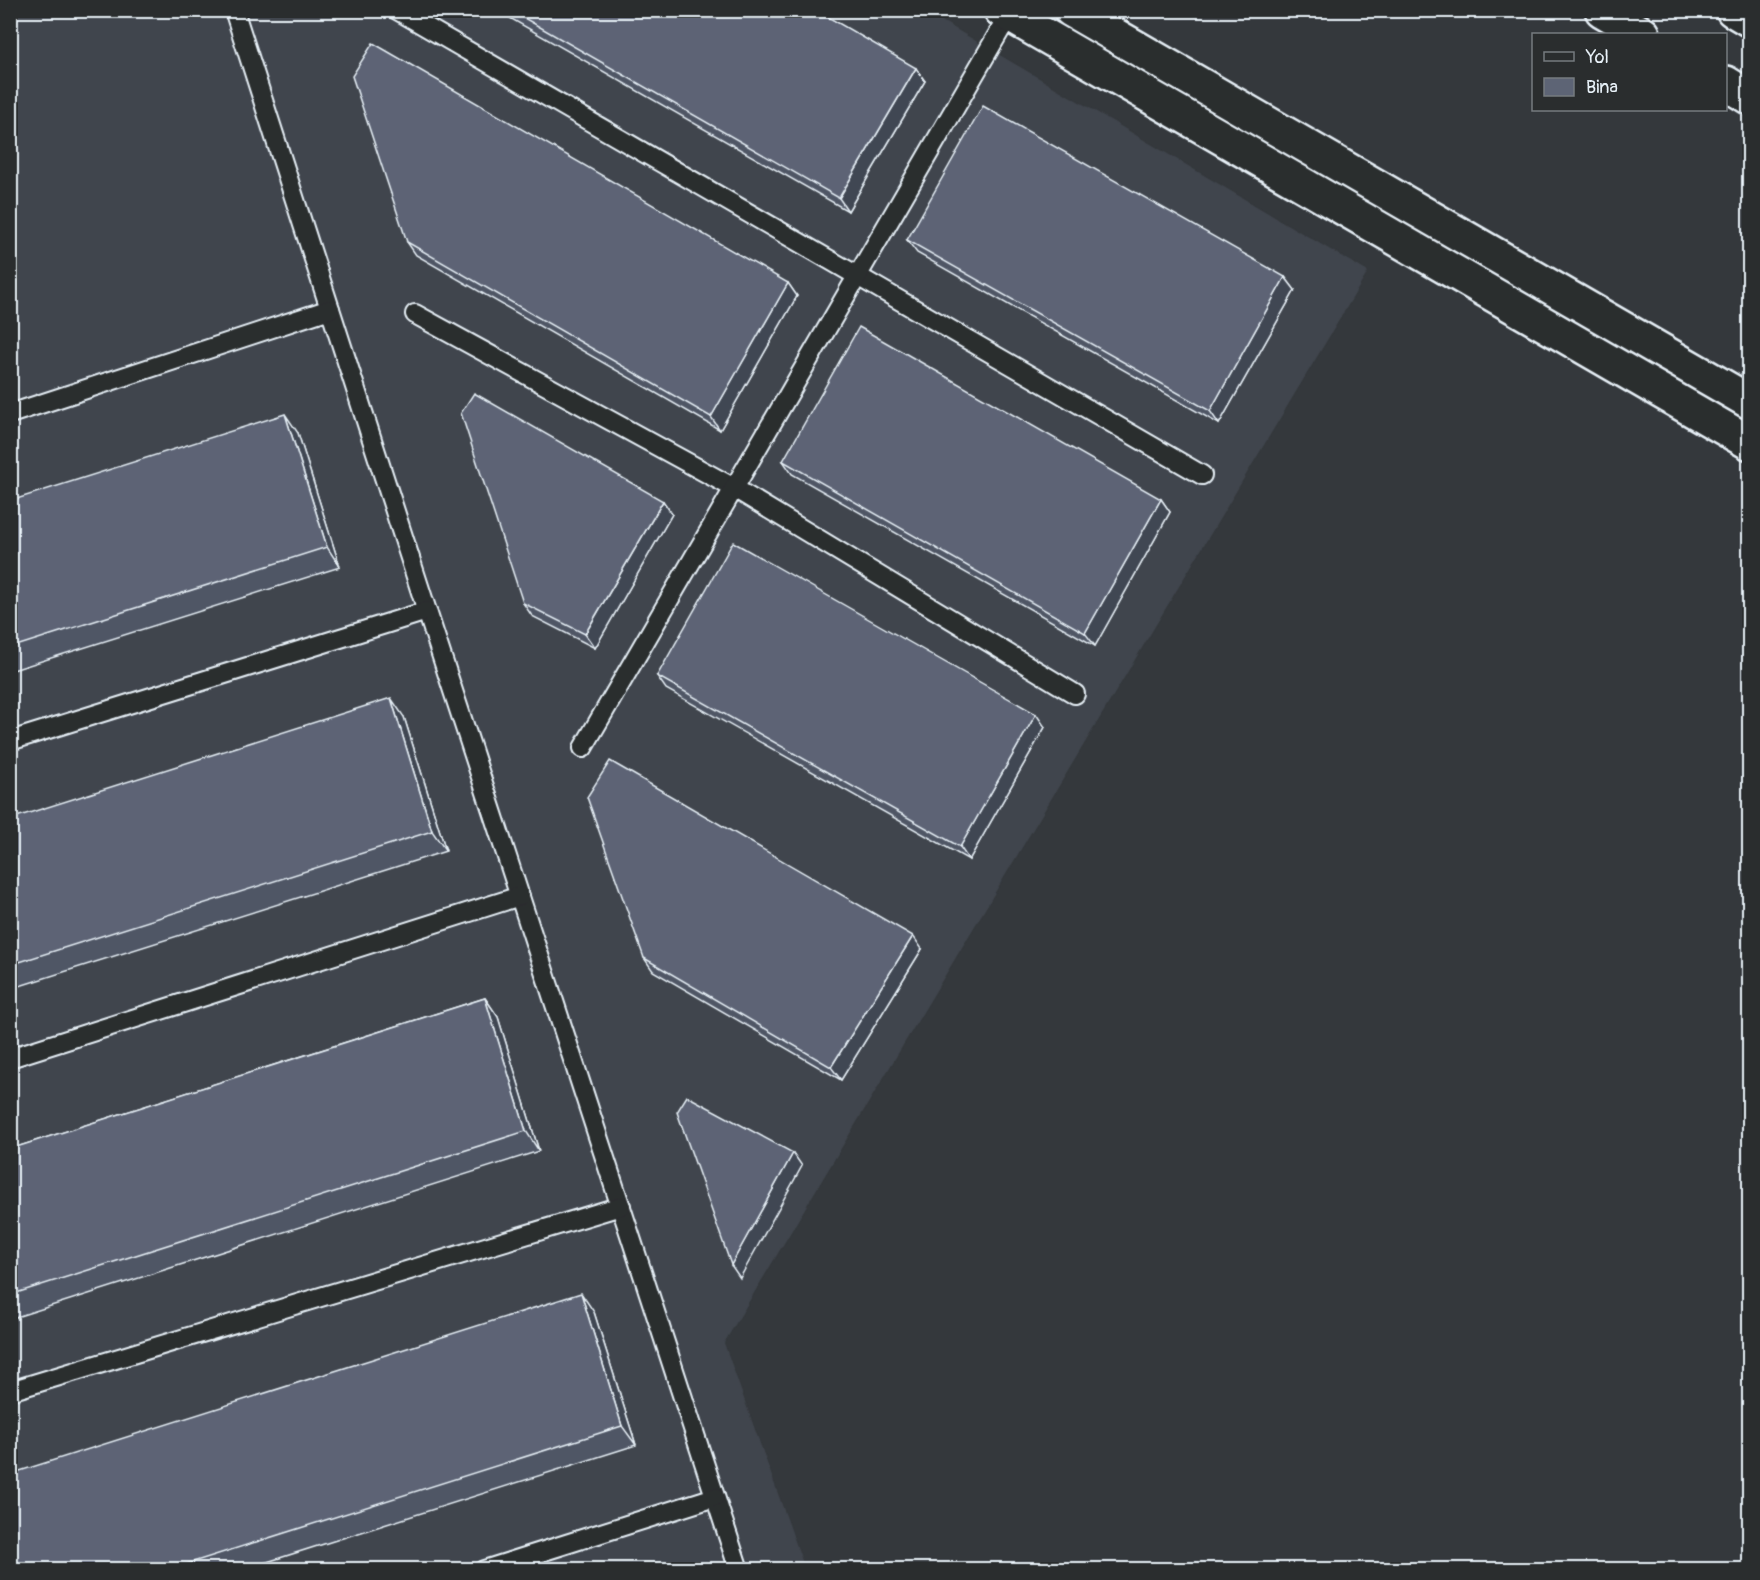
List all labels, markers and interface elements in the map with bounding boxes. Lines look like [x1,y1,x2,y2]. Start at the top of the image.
legend [1532,33,1727,111]
text: Yol [1585,46,1609,69]
text: Bina [1586,76,1618,99]

